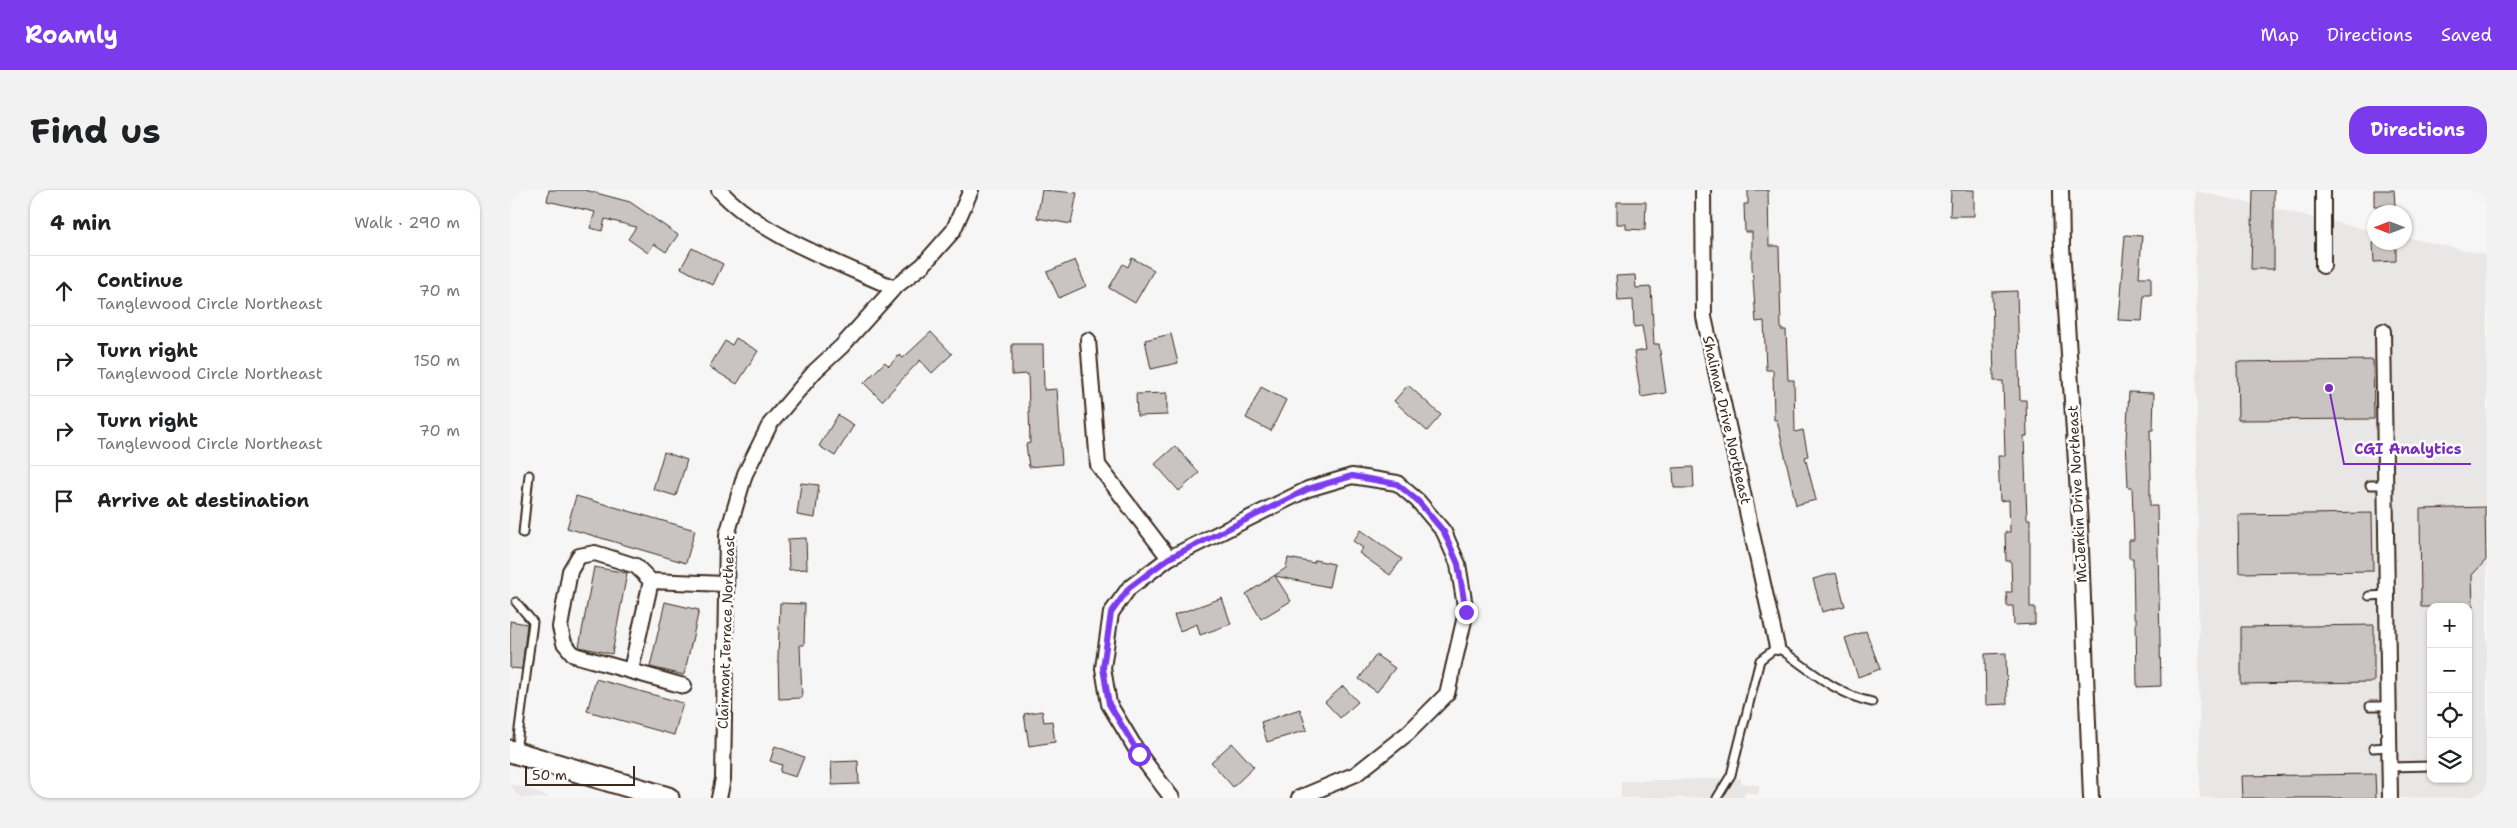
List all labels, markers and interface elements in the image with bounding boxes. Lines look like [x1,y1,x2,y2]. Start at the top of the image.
text: Roamly [25,19,118,51]
text: Map [2261,23,2299,47]
text: Directions [2327,23,2413,47]
text: Saved [2441,23,2492,47]
button: Directions [2349,106,2487,154]
text: Find us [30,107,161,154]
north arrow [2367,205,2412,250]
text: 4 min [50,209,111,237]
text: Walk · 290 m [354,212,460,233]
text: Continue [97,268,183,293]
icon: ahead [50,277,78,305]
text: 70 m [419,280,460,301]
text: Tanglewood Circle Northeast [97,293,323,314]
street label: Shalimar Drive Northeast [1699,334,1755,506]
text: Turn right [97,338,198,363]
icon: right [50,347,78,375]
text: 150 m [413,350,460,371]
text: Tanglewood Circle Northeast [97,363,323,384]
street label: McJenkin Drive Northeast [2063,405,2091,583]
text: Turn right [97,408,198,433]
icon: right [50,417,78,445]
text: 70 m [419,420,460,441]
text: Tanglewood Circle Northeast [97,433,323,454]
callout: CGI Analytics [2344,434,2471,464]
text: CGI Analytics [2354,439,2462,459]
icon: arrive [50,487,78,515]
text: Arrive at destination [97,488,309,513]
street label: Clairmont Terrace Northeast [714,535,738,729]
route end [1455,601,1478,624]
map controls [2427,603,2472,783]
button: + [2427,603,2472,648]
button: − [2427,648,2472,693]
button: locate [2427,693,2472,738]
button: layers [2427,738,2472,783]
route start [1128,743,1151,766]
scale bar [525,763,635,786]
text: 50 m [532,766,567,784]

